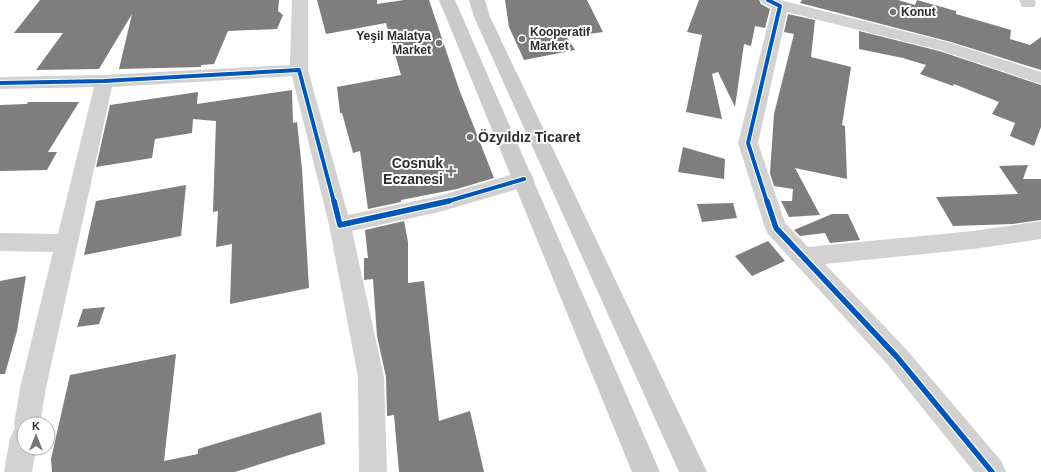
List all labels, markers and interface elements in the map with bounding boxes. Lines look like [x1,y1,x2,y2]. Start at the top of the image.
place label: Konut [901,5,936,19]
marker: Konut [888,7,898,17]
place label: Kooperatif Market [530,25,591,53]
place label: Yeşil Malatya Market [356,29,431,57]
marker: Kooperatif Market [517,34,527,44]
marker: Yeşil Malatya Market [434,38,444,48]
place label: Özyıldız Ticaret [478,129,581,145]
marker: Özyıldız Ticaret [465,132,475,142]
place label: Cosnuk Eczanesi [383,155,443,187]
marker: Cosnuk Eczanesi [446,166,456,176]
north arrow [16,416,56,456]
text: K [32,420,40,432]

